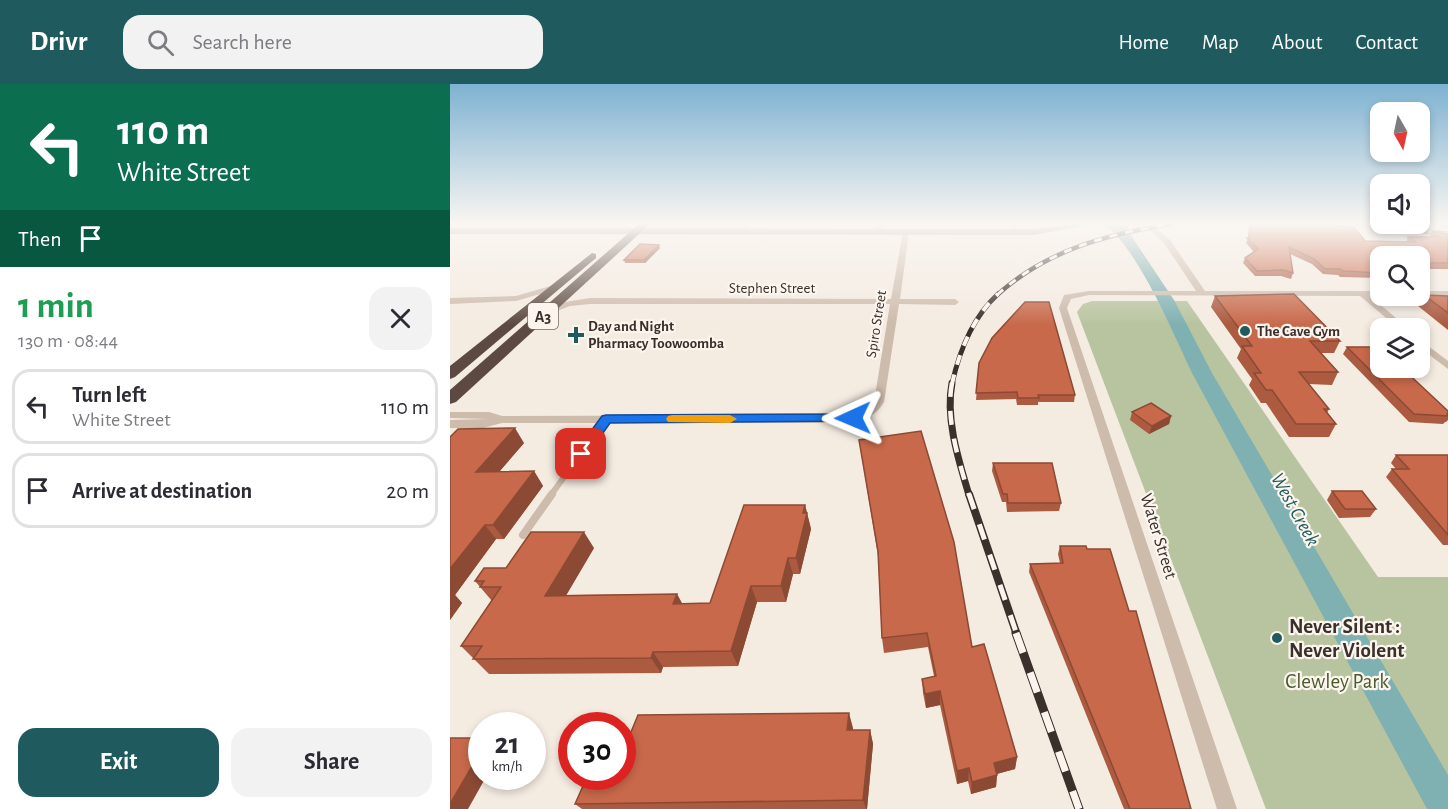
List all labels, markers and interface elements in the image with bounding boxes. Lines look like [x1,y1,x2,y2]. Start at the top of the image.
search box [123,15,543,69]
icon: search [144,26,177,59]
text: Drivr [30,28,87,56]
text: Search here [192,31,292,53]
text: Home [1118,32,1169,53]
text: Map [1202,32,1239,53]
text: About [1272,32,1322,53]
text: Contact [1355,32,1418,53]
north arrow [1370,102,1430,162]
map controls [1370,102,1430,378]
icon: left [18,108,96,186]
text: 110 m [117,110,209,152]
text: White Street [117,159,250,186]
button: sound [1370,174,1430,234]
icon: arrive [74,222,107,255]
text: Then [18,228,62,250]
button: search [1370,246,1430,306]
street label: Stephen Street [729,281,815,296]
button: close [369,287,432,350]
text: 1 min [18,288,94,324]
street label: Spiro Street [864,289,889,359]
road number: A3 [528,303,558,329]
button: layers [1370,318,1430,378]
place label: Day and Night Pharmacy Toowoomba [588,319,724,351]
marker: The Cave Gym [1238,324,1252,338]
place label: The Cave Gym [1257,324,1340,339]
marker: Day and Night Pharmacy Toowoomba [569,328,583,342]
text: 130 m · 08:44 [18,331,118,351]
text: Turn left [72,384,146,406]
position arrow [821,386,885,450]
icon: left [21,390,54,423]
text: 110 m [381,396,429,418]
text: White Street [72,410,171,430]
pin [555,428,606,479]
icon: arrive [564,437,597,470]
water label: West Creek [1267,470,1323,549]
icon: arrive [21,474,54,507]
text: Arrive at destination [72,480,252,502]
text: 20 m [386,480,429,502]
street label: Water Street [1137,491,1180,581]
place label: Never Silent : Never Violent [1289,616,1404,661]
marker: Never Silent : Never Violent [1270,631,1284,645]
park label: Clewley Park [1285,671,1389,692]
speed limit sign: 30 [558,712,636,790]
button: Exit [18,728,219,797]
button: Share [231,728,432,797]
text: 21 [495,729,519,759]
text: km/h [492,759,522,774]

